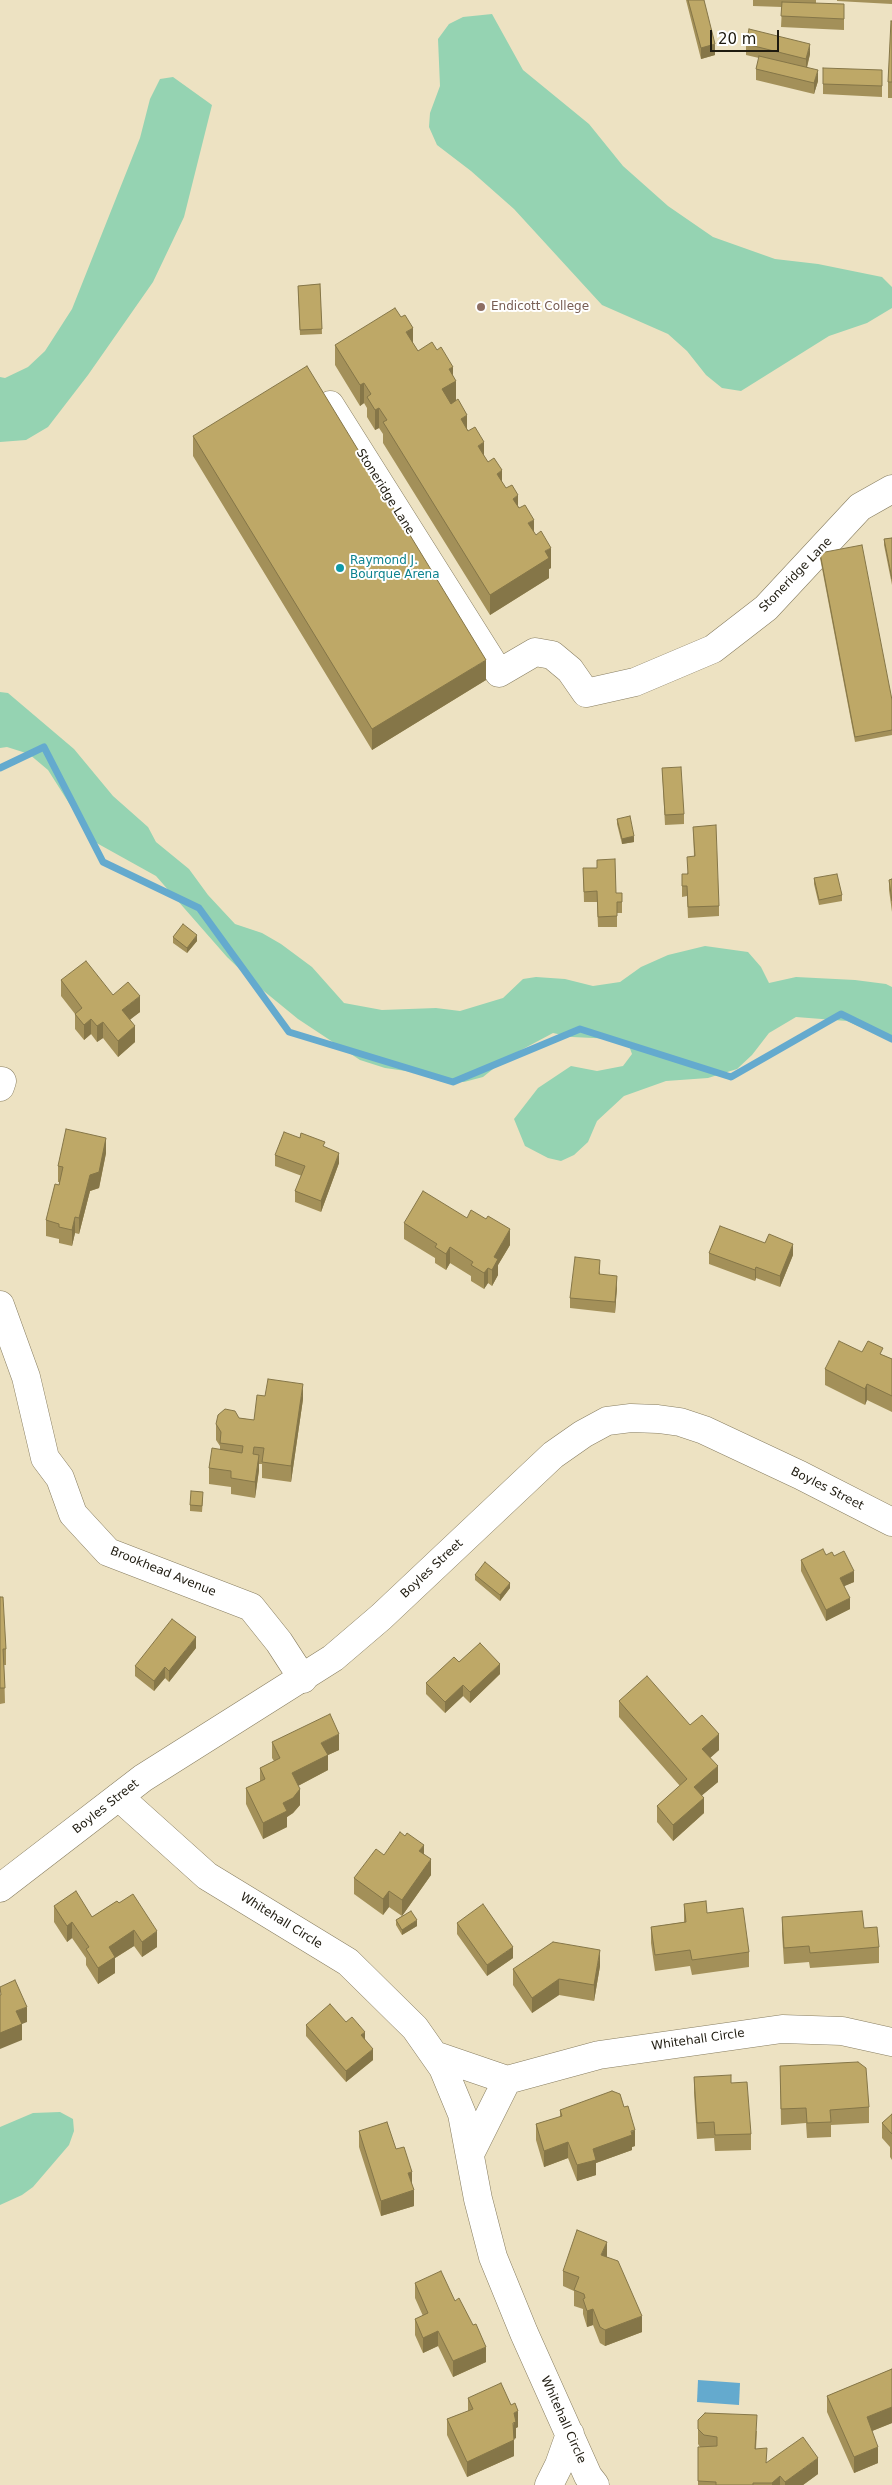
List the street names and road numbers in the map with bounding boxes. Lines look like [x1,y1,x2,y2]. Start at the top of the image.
street label: Stoneridge Lane [353,446,417,538]
street label: Stoneridge Lane [757,535,835,615]
street label: Boyles Street [788,1464,866,1514]
street label: Boyles Street [398,1536,466,1602]
street label: Brookhead Avenue [108,1544,218,1600]
street label: Boyles Street [70,1777,142,1837]
street label: Whitehall Circle [237,1890,325,1952]
street label: Whitehall Circle [650,2026,746,2054]
street label: Whitehall Circle [537,2374,589,2466]

